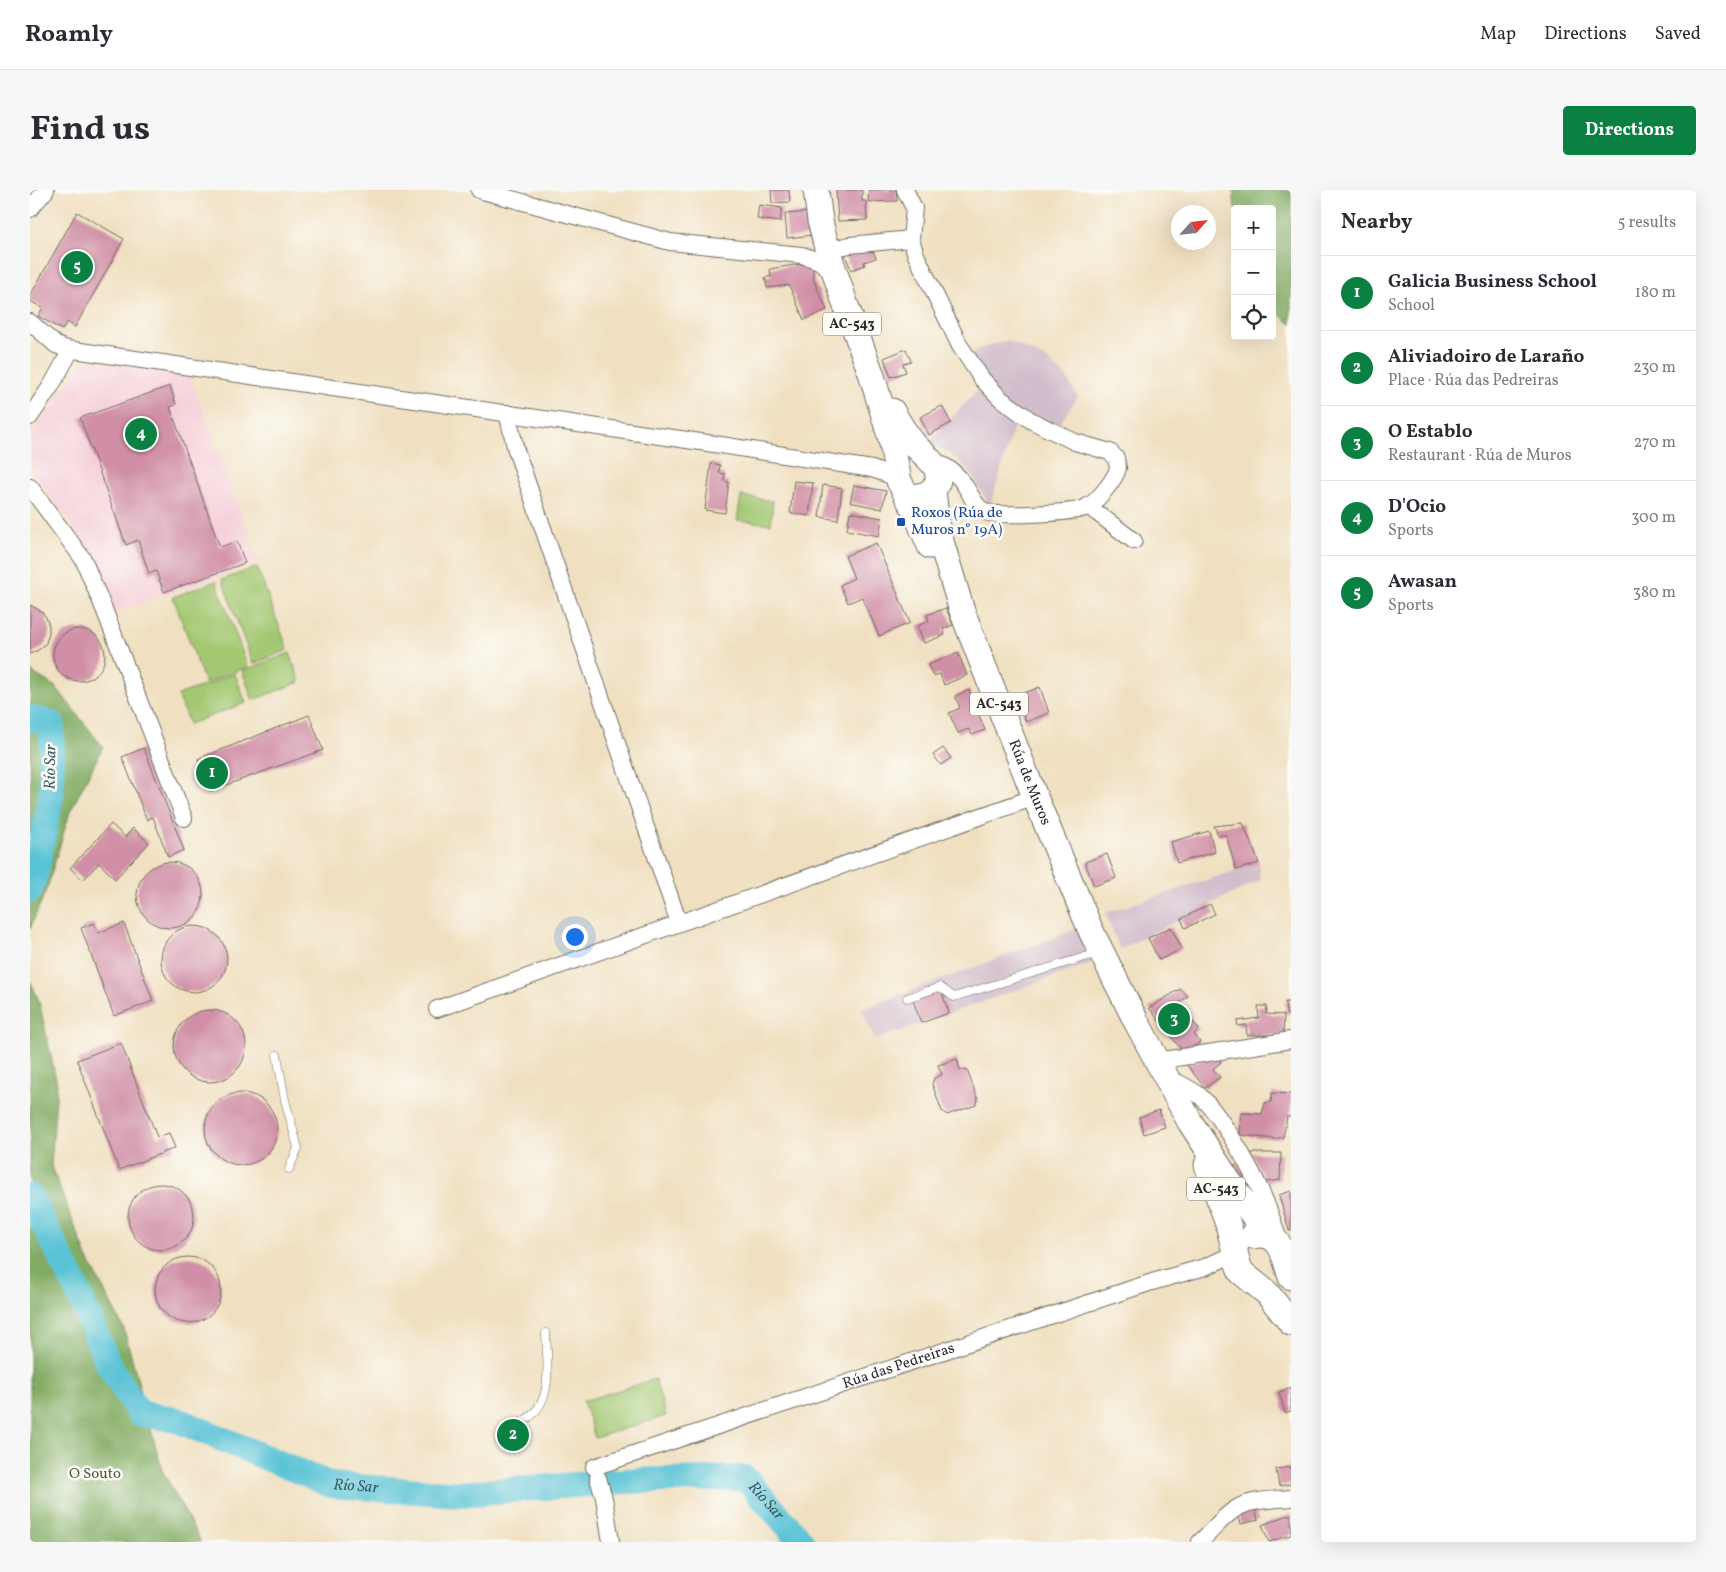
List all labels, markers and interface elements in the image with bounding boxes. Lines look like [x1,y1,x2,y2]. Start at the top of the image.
text: Roamly [25,18,113,52]
text: Map [1480,22,1516,47]
text: Directions [1544,22,1627,47]
text: Saved [1655,22,1701,47]
text: Find us [30,106,150,154]
button: Directions [1563,106,1696,155]
north arrow [1171,205,1216,250]
map controls [1231,205,1276,340]
button: + [1231,205,1276,250]
text: Nearby [1341,208,1412,237]
text: 5 results [1618,212,1676,234]
pin: 5 [61,248,93,286]
button: − [1231,250,1276,295]
text: Galicia Business School [1388,269,1597,295]
text: 1 [1354,282,1360,304]
text: 180 m [1635,282,1676,304]
button: locate [1231,295,1276,340]
text: School [1388,295,1435,317]
road number: AC-543 [823,312,881,336]
text: Aliviadoiro de Laraño [1388,344,1584,370]
text: 2 [1353,357,1361,379]
text: 230 m [1633,357,1676,379]
text: Place · Rúa das Pedreiras [1388,370,1559,392]
pin: 4 [125,415,157,453]
text: O Establo [1388,419,1473,445]
text: 3 [1353,432,1361,454]
text: 270 m [1634,432,1676,454]
text: Restaurant · Rúa de Muros [1388,445,1572,467]
text: D'Ocio [1388,494,1446,520]
place label: Roxos (Rúa de Muros n° 19A) [911,503,1003,541]
text: 4 [1352,507,1362,529]
text: 300 m [1631,507,1676,529]
marker: Roxos (Rúa de Muros n° 19A) [895,516,907,528]
text: Sports [1388,520,1434,542]
text: Awasan [1388,569,1457,595]
text: 5 [1353,582,1361,604]
text: 380 m [1633,582,1676,604]
text: Sports [1388,595,1434,617]
road number: AC-543 [970,692,1028,716]
street label: Rúa de Muros [1003,736,1056,828]
water label: Río Sar [40,743,62,790]
pin: 1 [196,754,228,792]
your location [562,924,588,950]
pin: 3 [1158,1000,1190,1038]
road number: AC-543 [1187,1178,1245,1201]
street label: Rúa das Pedreiras [840,1338,957,1394]
pin: 2 [497,1416,529,1454]
park label: O Souto [69,1464,121,1485]
water label: Río Sar [333,1474,380,1499]
water label: Río Sar [742,1477,790,1526]

